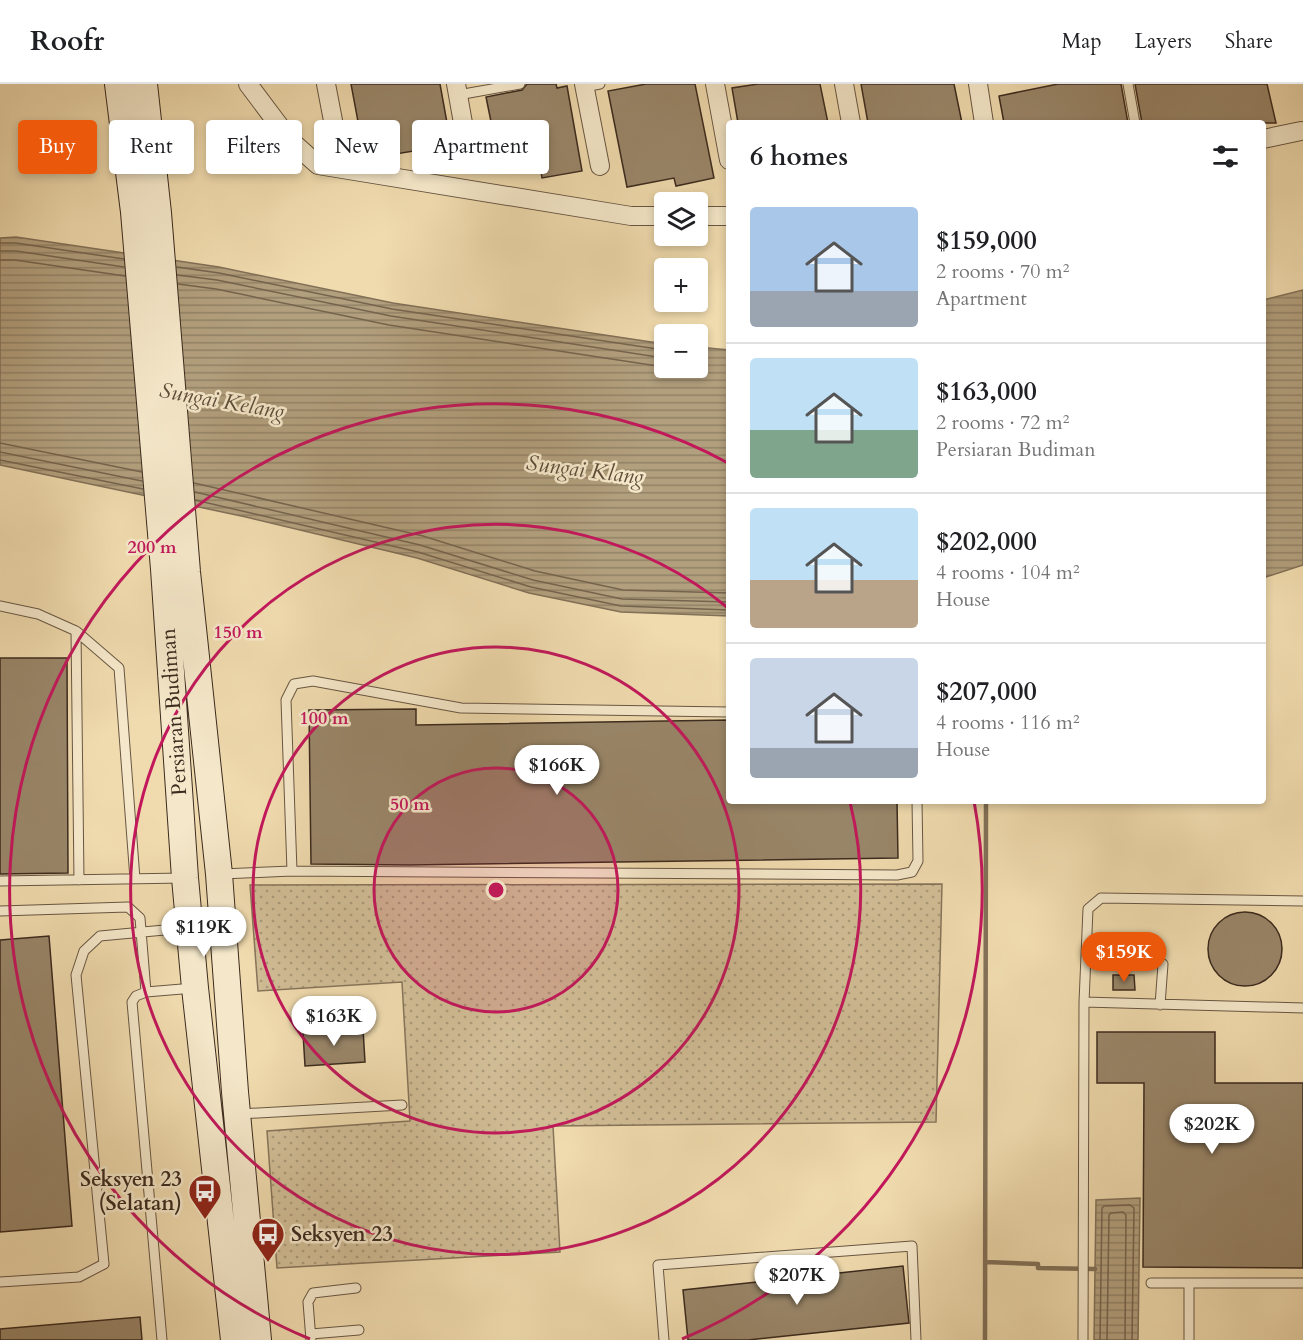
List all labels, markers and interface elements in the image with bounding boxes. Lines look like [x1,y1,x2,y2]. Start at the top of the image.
text: Roofr [30,22,104,60]
text: Map [1062,27,1102,56]
text: Layers [1135,27,1192,56]
text: Share [1225,27,1273,56]
chip: Buy [18,120,97,174]
chip: Rent [109,120,194,174]
chip: Filters [206,120,302,174]
chip: New [314,120,400,174]
chip: Apartment [412,120,549,174]
text: 6 homes [750,139,848,174]
icon: filters [1209,140,1242,173]
map controls [654,192,708,378]
button: layers [654,192,708,246]
text: $159,000 [936,223,1037,258]
icon: home [798,231,870,303]
button: + [654,258,708,312]
text: 2 rooms · 70 m² [936,258,1069,285]
text: Apartment [936,285,1027,312]
button: − [654,324,708,378]
text: $163,000 [936,374,1037,409]
water label: Sungai Kelang [157,375,287,427]
icon: home [798,382,870,454]
text: 2 rooms · 72 m² [936,409,1069,436]
text: Persiaran Budiman [936,436,1096,463]
water label: Sungai Klang [524,448,646,492]
text: $202,000 [936,524,1037,559]
icon: home [798,532,870,604]
text: 200 m [127,535,177,560]
text: 4 rooms · 104 m² [936,559,1080,586]
text: House [936,586,990,613]
text: 150 m [213,620,263,645]
street label: Persiaran Budiman [154,627,194,797]
text: $207,000 [936,674,1037,709]
icon: home [798,682,870,754]
text: 100 m [299,706,349,731]
text: 4 rooms · 116 m² [936,709,1080,736]
text: House [936,736,990,763]
pin: $166K [515,745,599,796]
text: $166K [528,751,586,778]
text: 50 m [390,792,430,817]
centre of rings [486,880,506,900]
pin: $119K [162,907,246,958]
text: $119K [175,913,233,940]
pin: $159K [1082,932,1166,983]
text: $159K [1095,938,1153,965]
pin: $163K [292,996,376,1047]
text: $163K [305,1002,363,1029]
pin: $202K [1170,1104,1254,1155]
text: $202K [1183,1110,1241,1137]
place label: Seksyen 23 (Selatan) [80,1165,182,1218]
bus stop icon: Seksyen 23 (Selatan) [187,1173,223,1220]
bus stop icon: Seksyen 23 [250,1216,286,1263]
place label: Seksyen 23 [291,1220,393,1249]
pin: $207K [755,1255,839,1306]
text: $207K [768,1261,826,1288]

